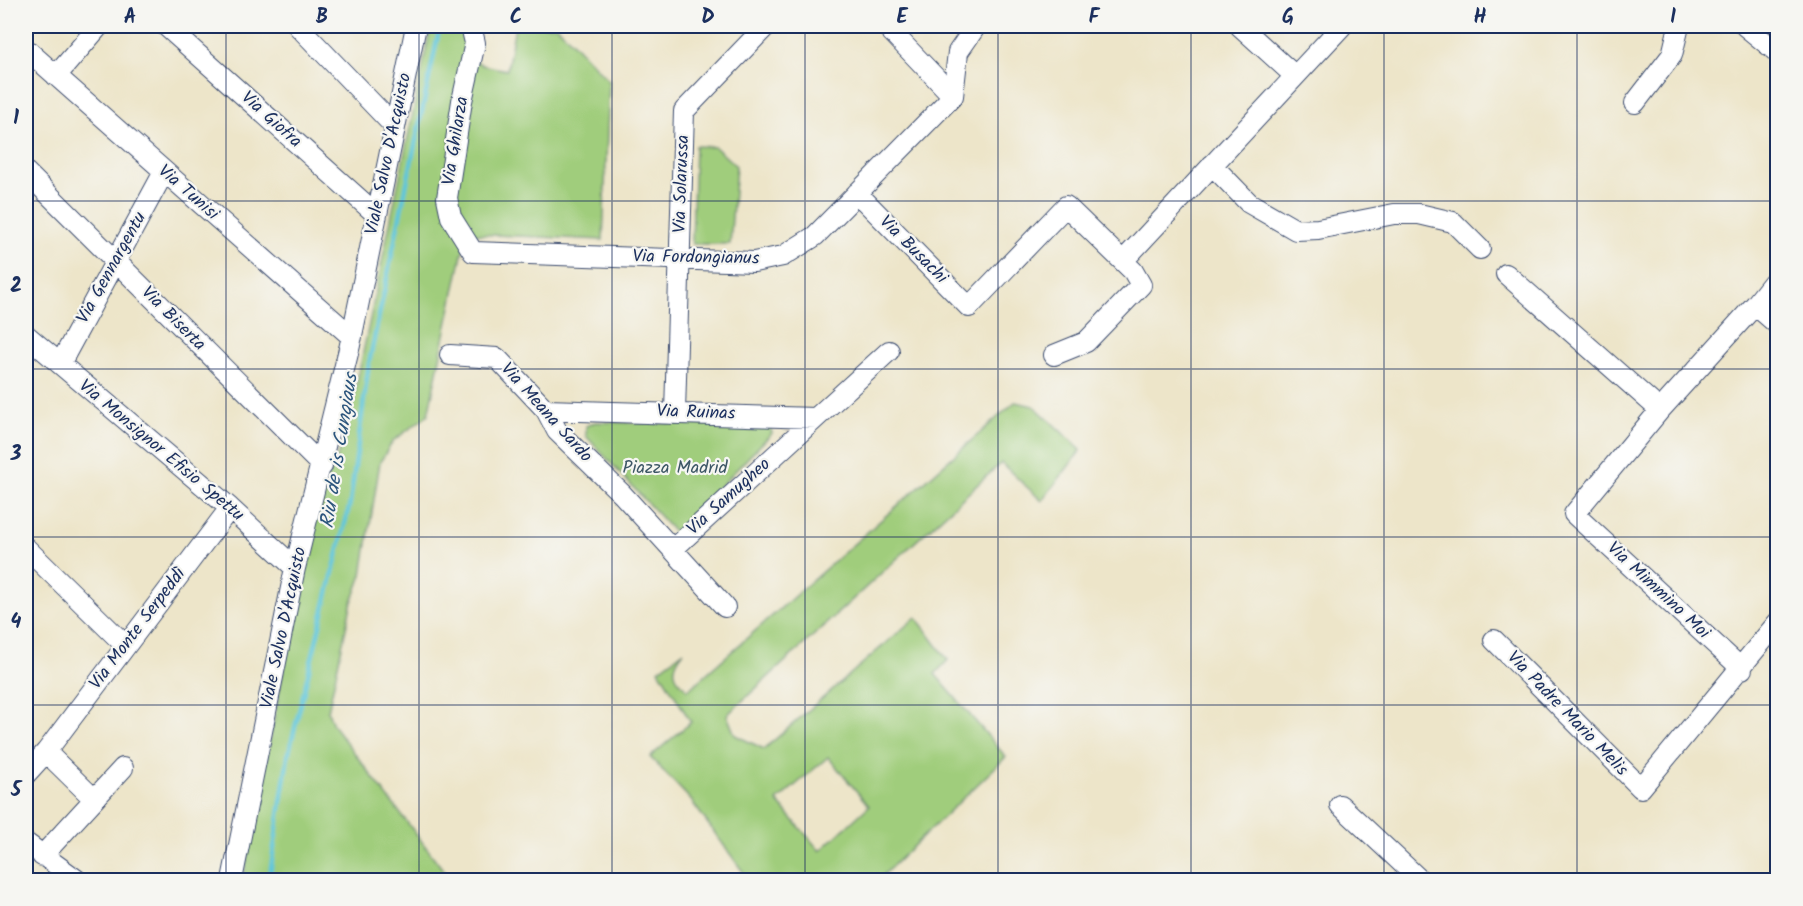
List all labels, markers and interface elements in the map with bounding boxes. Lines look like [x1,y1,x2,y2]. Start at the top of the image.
text: A [124,2,136,34]
text: B [316,2,328,34]
text: C [510,2,522,34]
text: D [701,2,715,34]
text: E [896,2,908,34]
text: F [1089,2,1101,34]
text: G [1282,2,1294,34]
text: H [1473,2,1487,34]
text: I [1670,2,1676,34]
street label: Viale Salvo D'Acquisto [358,70,420,238]
street label: Via Giofra [234,84,308,156]
street label: Via Ghilarza [435,94,477,188]
text: 1 [13,103,19,135]
street label: Via Solarussa [666,134,698,234]
street label: Via Tunisi [151,158,226,229]
street label: Via Gennargentu [69,206,155,329]
street label: Via Busachi [872,209,955,292]
street label: Via Fordongianus [632,242,760,274]
text: 2 [10,271,22,303]
street label: Via Biserta [134,280,212,358]
street label: Via Meana Sardo [493,356,599,470]
water label: Riu de is Cungiaus [312,369,368,531]
street label: Via Monsignor Efisio Spettu [72,373,251,530]
street label: Via Ruinas [656,397,736,429]
text: 3 [10,439,22,471]
street label: Via Samugheo [680,451,778,543]
park label: Piazza Madrid [623,454,728,483]
street label: Via Mimmino Moi [1600,535,1717,647]
street label: Viale Salvo D'Acquisto [253,544,315,712]
street label: Via Monte Serpeddì [82,561,194,696]
text: 4 [11,607,22,639]
street label: Via Padre Mario Melis [1499,645,1635,784]
text: 5 [10,775,23,807]

